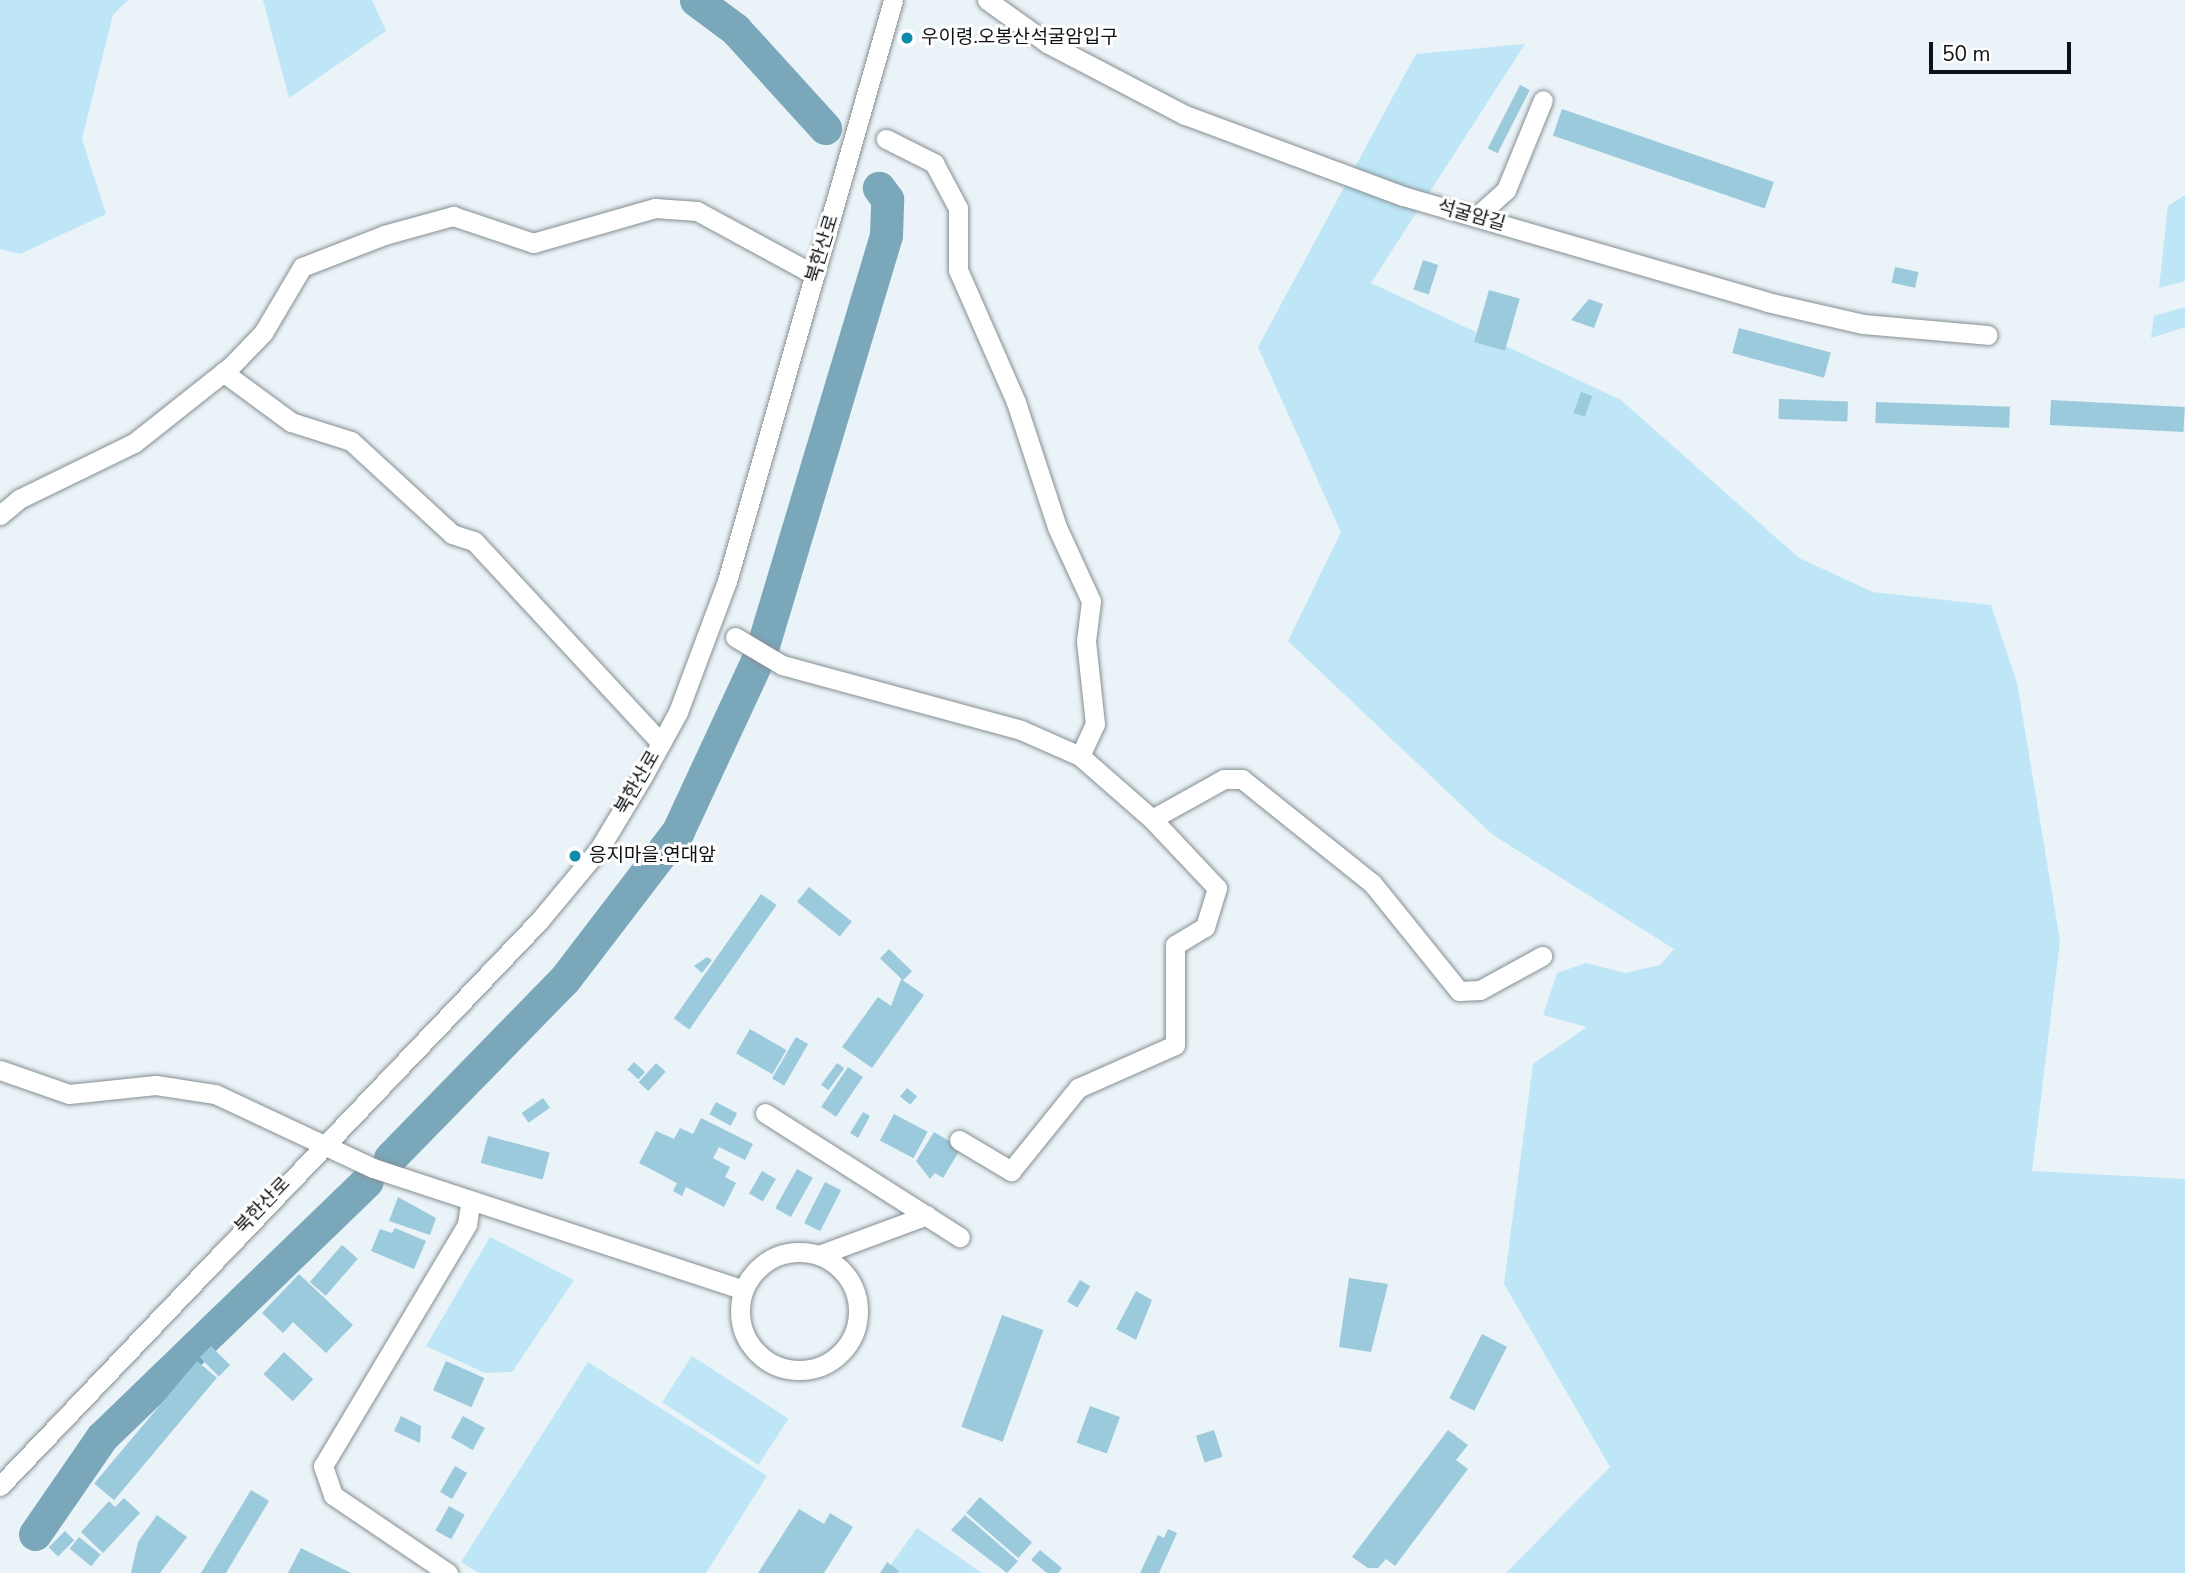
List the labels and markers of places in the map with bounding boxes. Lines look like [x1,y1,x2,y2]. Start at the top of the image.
place label: 우이령.오봉산석굴암입구 [921,27,1118,49]
marker: 우이령.오봉산석굴암입구 [899,30,915,46]
place label: 응지마을.연대앞 [589,845,716,867]
marker: 응지마을.연대앞 [567,848,583,864]

